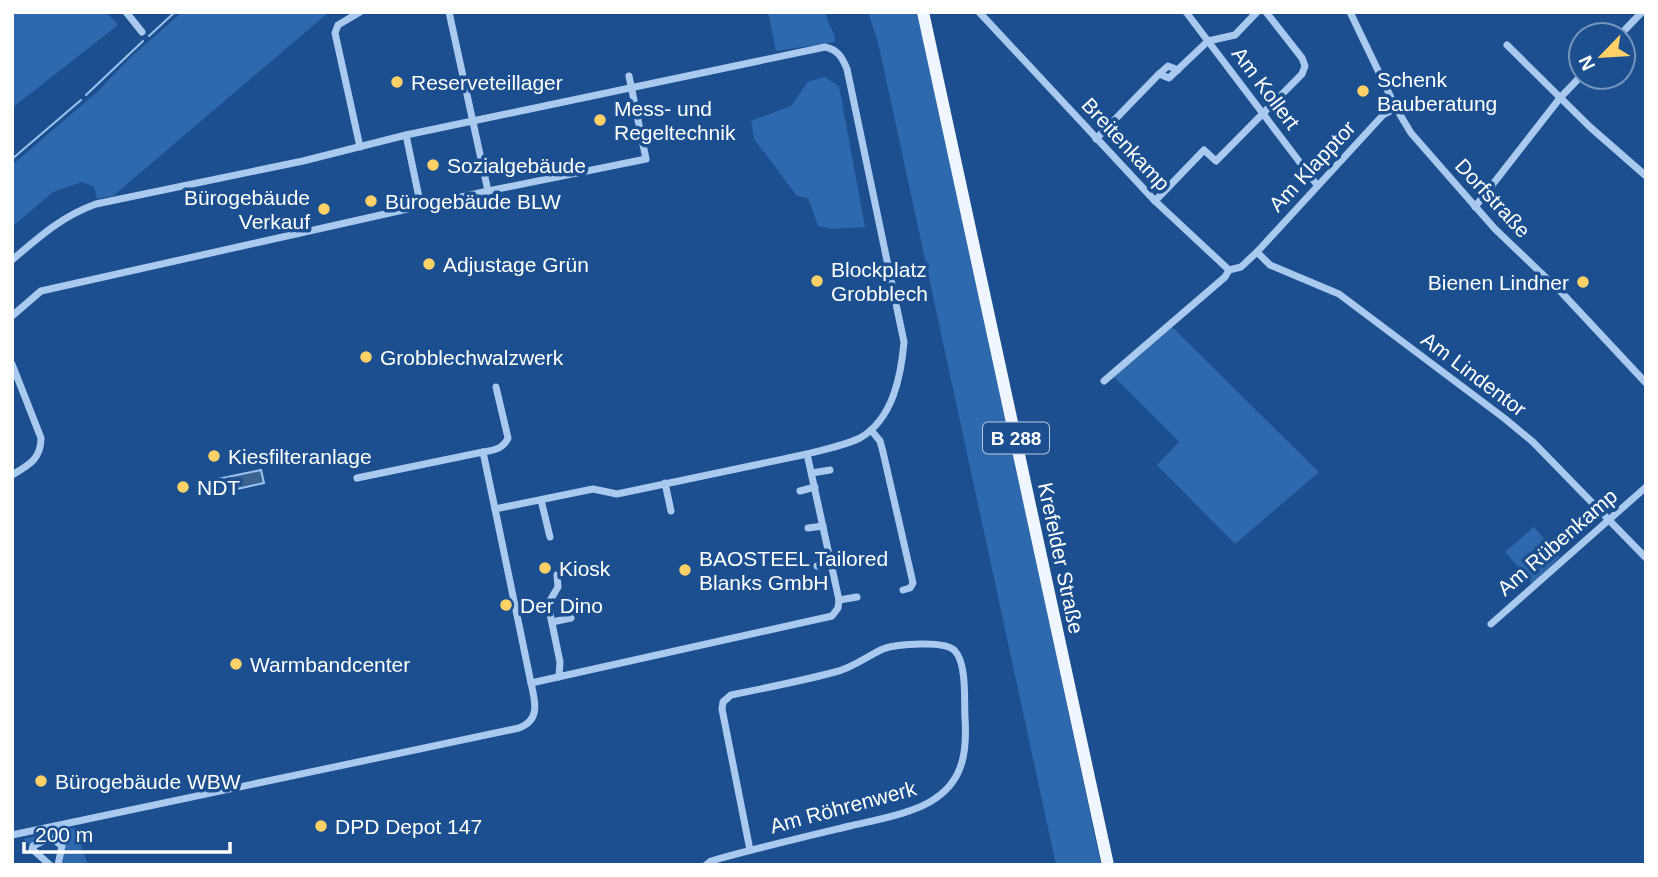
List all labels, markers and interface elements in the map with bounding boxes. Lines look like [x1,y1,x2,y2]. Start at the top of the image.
north arrow [1567,21,1637,91]
street label: Am Kollert [1228,42,1304,134]
text: N [1575,52,1599,74]
place label: Schenk Bauberatung [1377,68,1497,115]
place label: Reserveteillager [411,71,563,94]
marker: Reserveteillager [389,74,405,90]
marker: Schenk Bauberatung [1355,83,1371,99]
street label: Breitenkamp [1077,93,1175,195]
place label: Mess- und Regeltechnik [614,97,736,144]
marker: Mess- und Regeltechnik [592,112,608,128]
street label: Am Klapptor [1264,116,1360,216]
place label: Sozialgebäude [447,154,586,177]
street label: Dorfstraße [1451,154,1535,242]
marker: Sozialgebäude [425,157,441,173]
place label: Bürogebäude Verkauf [184,186,310,233]
place label: Bürogebäude BLW [385,190,561,213]
marker: Bürogebäude BLW [363,193,379,209]
marker: Bürogebäude Verkauf [316,201,332,217]
place label: Adjustage Grün [443,253,589,276]
marker: Adjustage Grün [421,256,437,272]
place label: Blockplatz Grobblech [831,258,928,305]
place label: Bienen Lindner [1428,271,1569,294]
marker: Blockplatz Grobblech [809,273,825,289]
marker: Bienen Lindner [1575,274,1591,290]
street label: Am Lindentor [1417,327,1531,421]
place label: Grobblechwalzwerk [380,346,564,369]
marker: Grobblechwalzwerk [358,349,374,365]
road number: B 288 [983,422,1049,453]
place label: Kiesfilteranlage [228,445,372,468]
marker: Kiesfilteranlage [206,448,222,464]
place label: NDT [197,476,240,499]
marker: NDT [175,479,191,495]
street label: Krefelder Straße [1034,480,1088,636]
street label: Am Rübenkamp [1493,484,1621,600]
place label: BAOSTEEL Tailored Blanks GmbH [699,547,888,594]
place label: Kiosk [559,557,611,580]
marker: Kiosk [537,560,553,576]
marker: BAOSTEEL Tailored Blanks GmbH [677,562,693,578]
place label: Der Dino [520,594,603,617]
marker: Der Dino [498,597,514,613]
place label: Warmbandcenter [250,653,410,676]
marker: Warmbandcenter [228,656,244,672]
place label: Bürogebäude WBW [55,770,241,793]
marker: Bürogebäude WBW [33,773,49,789]
street label: Am Röhrenwerk [767,776,919,838]
scale bar [24,810,231,854]
place label: DPD Depot 147 [335,815,482,838]
marker: DPD Depot 147 [313,818,329,834]
text: 200 m [35,823,93,846]

